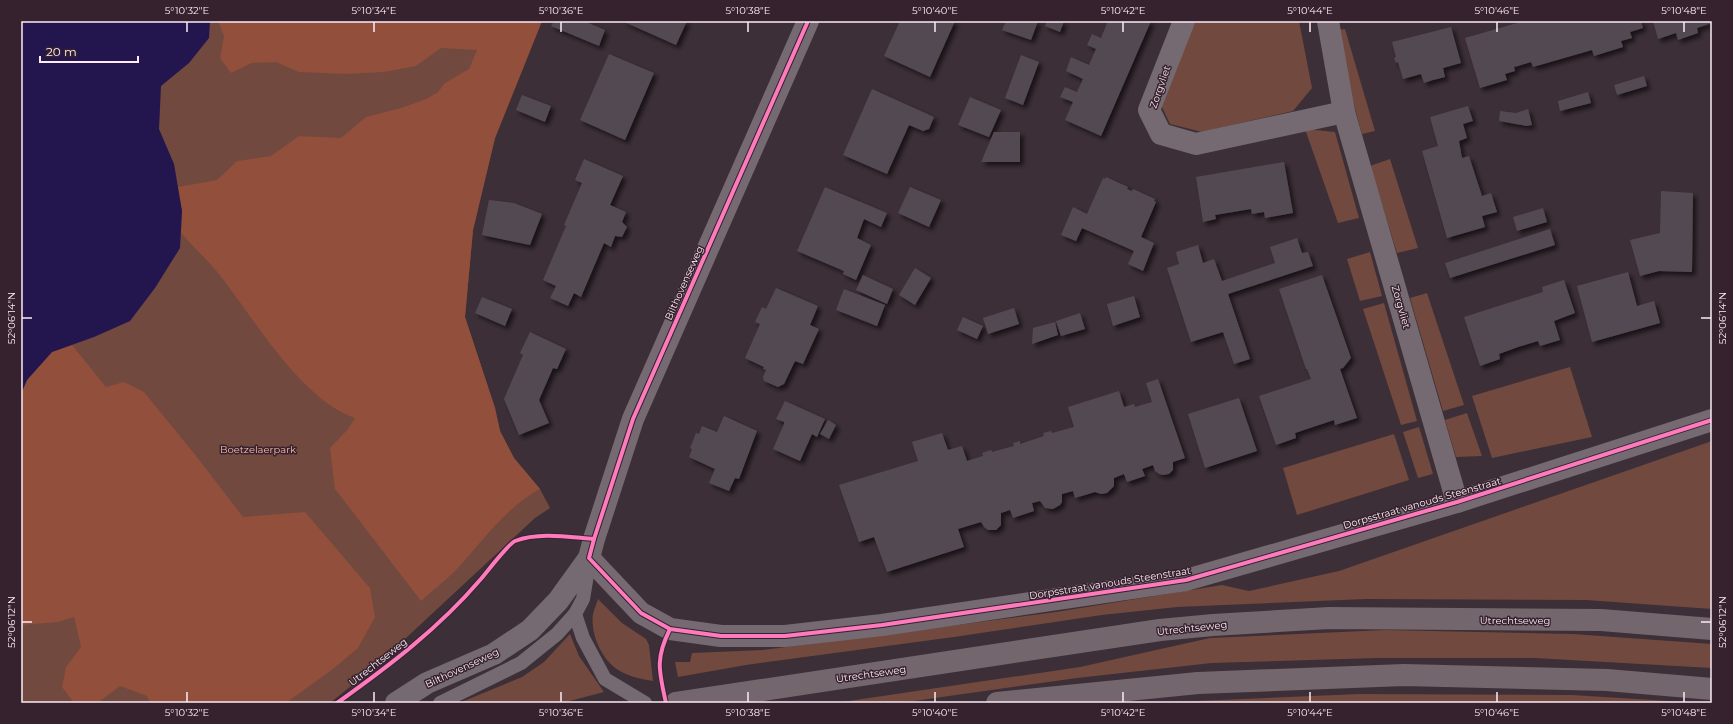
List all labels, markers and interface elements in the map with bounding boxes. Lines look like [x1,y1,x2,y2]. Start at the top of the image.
text: 5°10'32"E [165,4,209,17]
text: 5°10'34"E [352,4,397,17]
text: 5°10'36"E [539,4,584,17]
text: 5°10'38"E [725,4,771,17]
text: 5°10'40"E [912,4,958,17]
text: 5°10'42"E [1101,4,1146,17]
text: 5°10'44"E [1287,4,1333,17]
text: 5°10'46"E [1474,4,1520,17]
text: 5°10'48"E [1661,4,1707,17]
scale bar [40,38,138,64]
text: 20 m [46,44,77,59]
street label: Zorgvliet [1147,64,1173,110]
street label: Bilthovenseweg [662,244,706,322]
street label: Zorgvliet [1389,284,1413,330]
text: 52°06'14"N [5,292,18,344]
text: 52°06'14"N [1716,292,1729,344]
park label: Boetzelaerpark [220,443,296,456]
street label: Dorpsstraat vanouds Steenstraat [1342,474,1502,532]
street label: Dorpsstraat vanouds Steenstraat [1028,564,1192,602]
text: 52°06'12"N [5,596,18,648]
text: 52°06'12"N [1716,596,1729,648]
street label: Utrechtseweg [1480,614,1550,627]
street label: Utrechtseweg [1156,618,1228,638]
street label: Utrechtseweg [346,635,410,689]
street label: Bilthovenseweg [423,645,501,691]
street label: Utrechtseweg [835,663,907,685]
text: 5°10'32"E [165,706,209,719]
text: 5°10'34"E [352,706,397,719]
text: 5°10'36"E [539,706,584,719]
text: 5°10'38"E [725,706,771,719]
text: 5°10'40"E [912,706,958,719]
text: 5°10'42"E [1101,706,1146,719]
text: 5°10'44"E [1287,706,1333,719]
text: 5°10'46"E [1474,706,1520,719]
text: 5°10'48"E [1661,706,1707,719]

